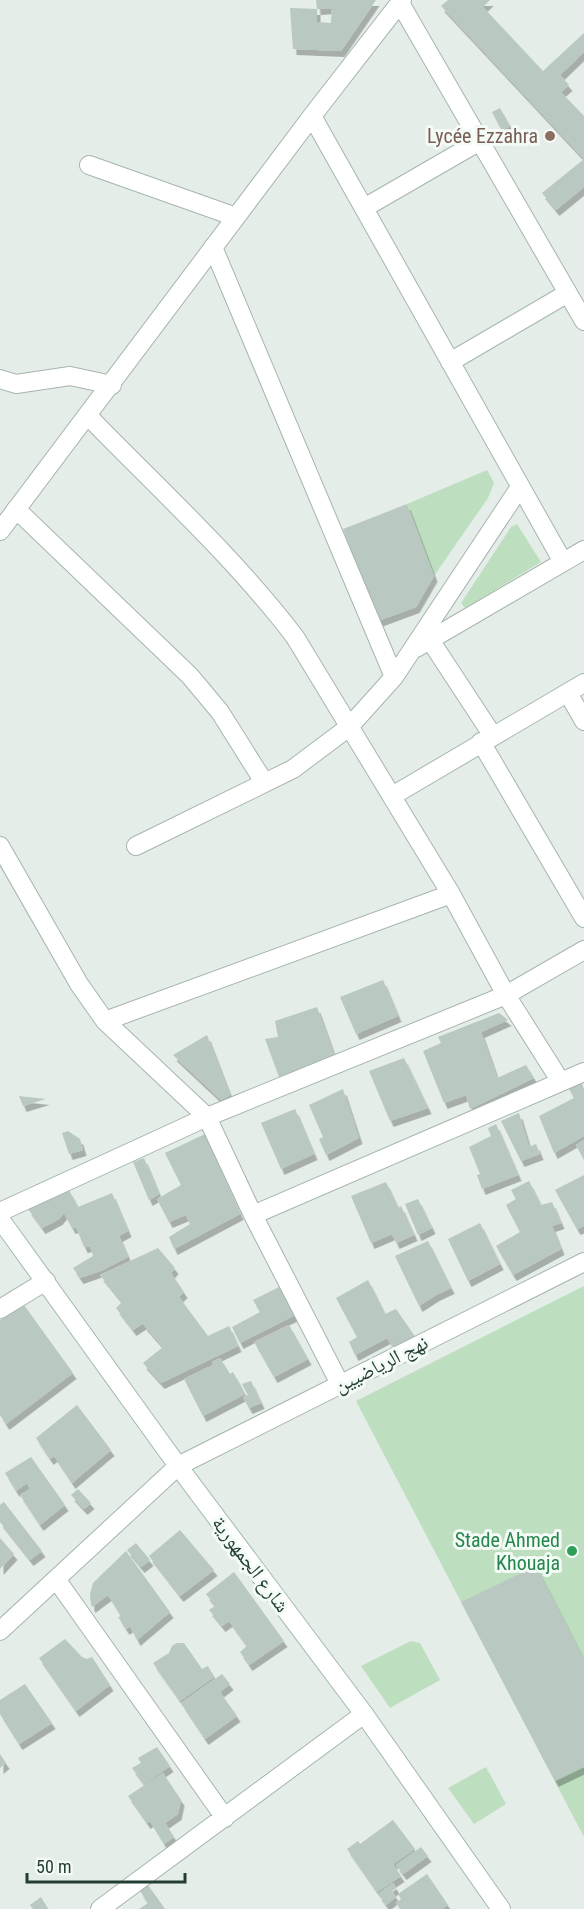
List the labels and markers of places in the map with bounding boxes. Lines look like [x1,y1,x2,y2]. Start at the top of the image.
place label: Lycée Ezzahra [427,124,538,148]
marker: Lycée Ezzahra [543,129,557,143]
place label: Stade Ahmed Khouaja [455,1528,560,1575]
marker: Stade Ahmed Khouaja [565,1544,579,1558]

